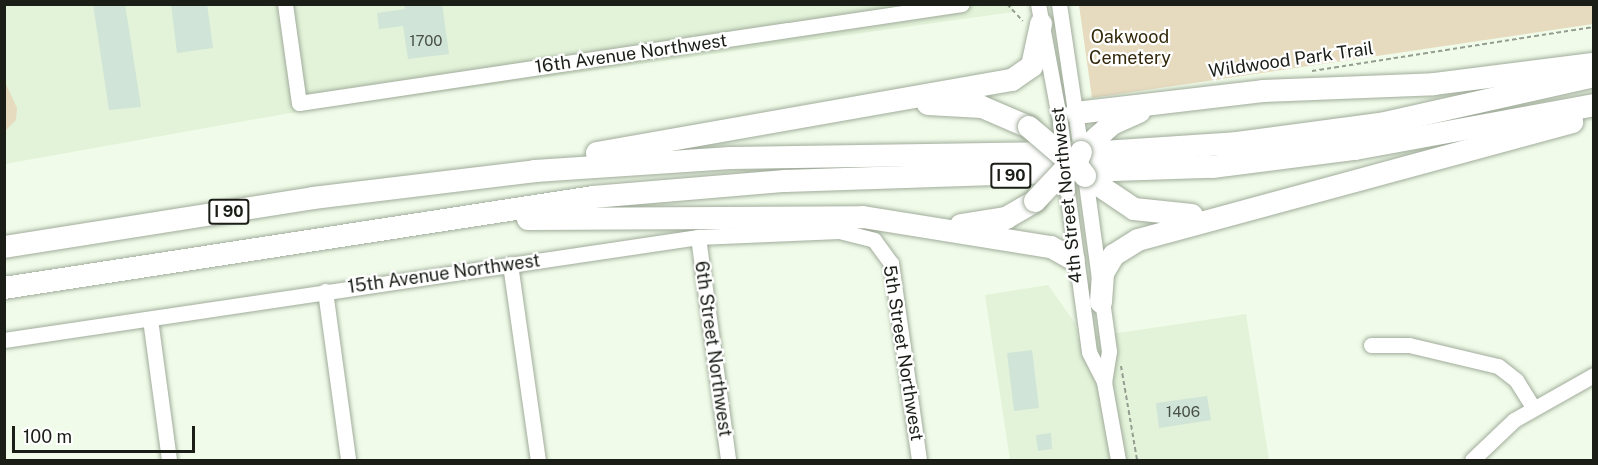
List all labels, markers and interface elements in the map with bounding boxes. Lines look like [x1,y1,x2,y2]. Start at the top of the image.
park label: Oakwood Cemetery [1089,27,1171,70]
street label: 16th Avenue Northwest [534,30,728,78]
house number: 1700 [409,32,443,50]
street label: Wildwood Park Trail [1207,38,1375,82]
street label: 4th Street Northwest [1047,106,1087,284]
road number: I 90 [990,163,1032,189]
road number: I 90 [208,199,250,225]
street label: 15th Avenue Northwest [346,250,542,298]
street label: 6th Street Northwest [690,260,736,438]
street label: 5th Street Northwest [878,264,928,442]
house number: 1406 [1166,403,1200,421]
scale bar [15,414,198,452]
text: 100 m [23,426,72,447]

